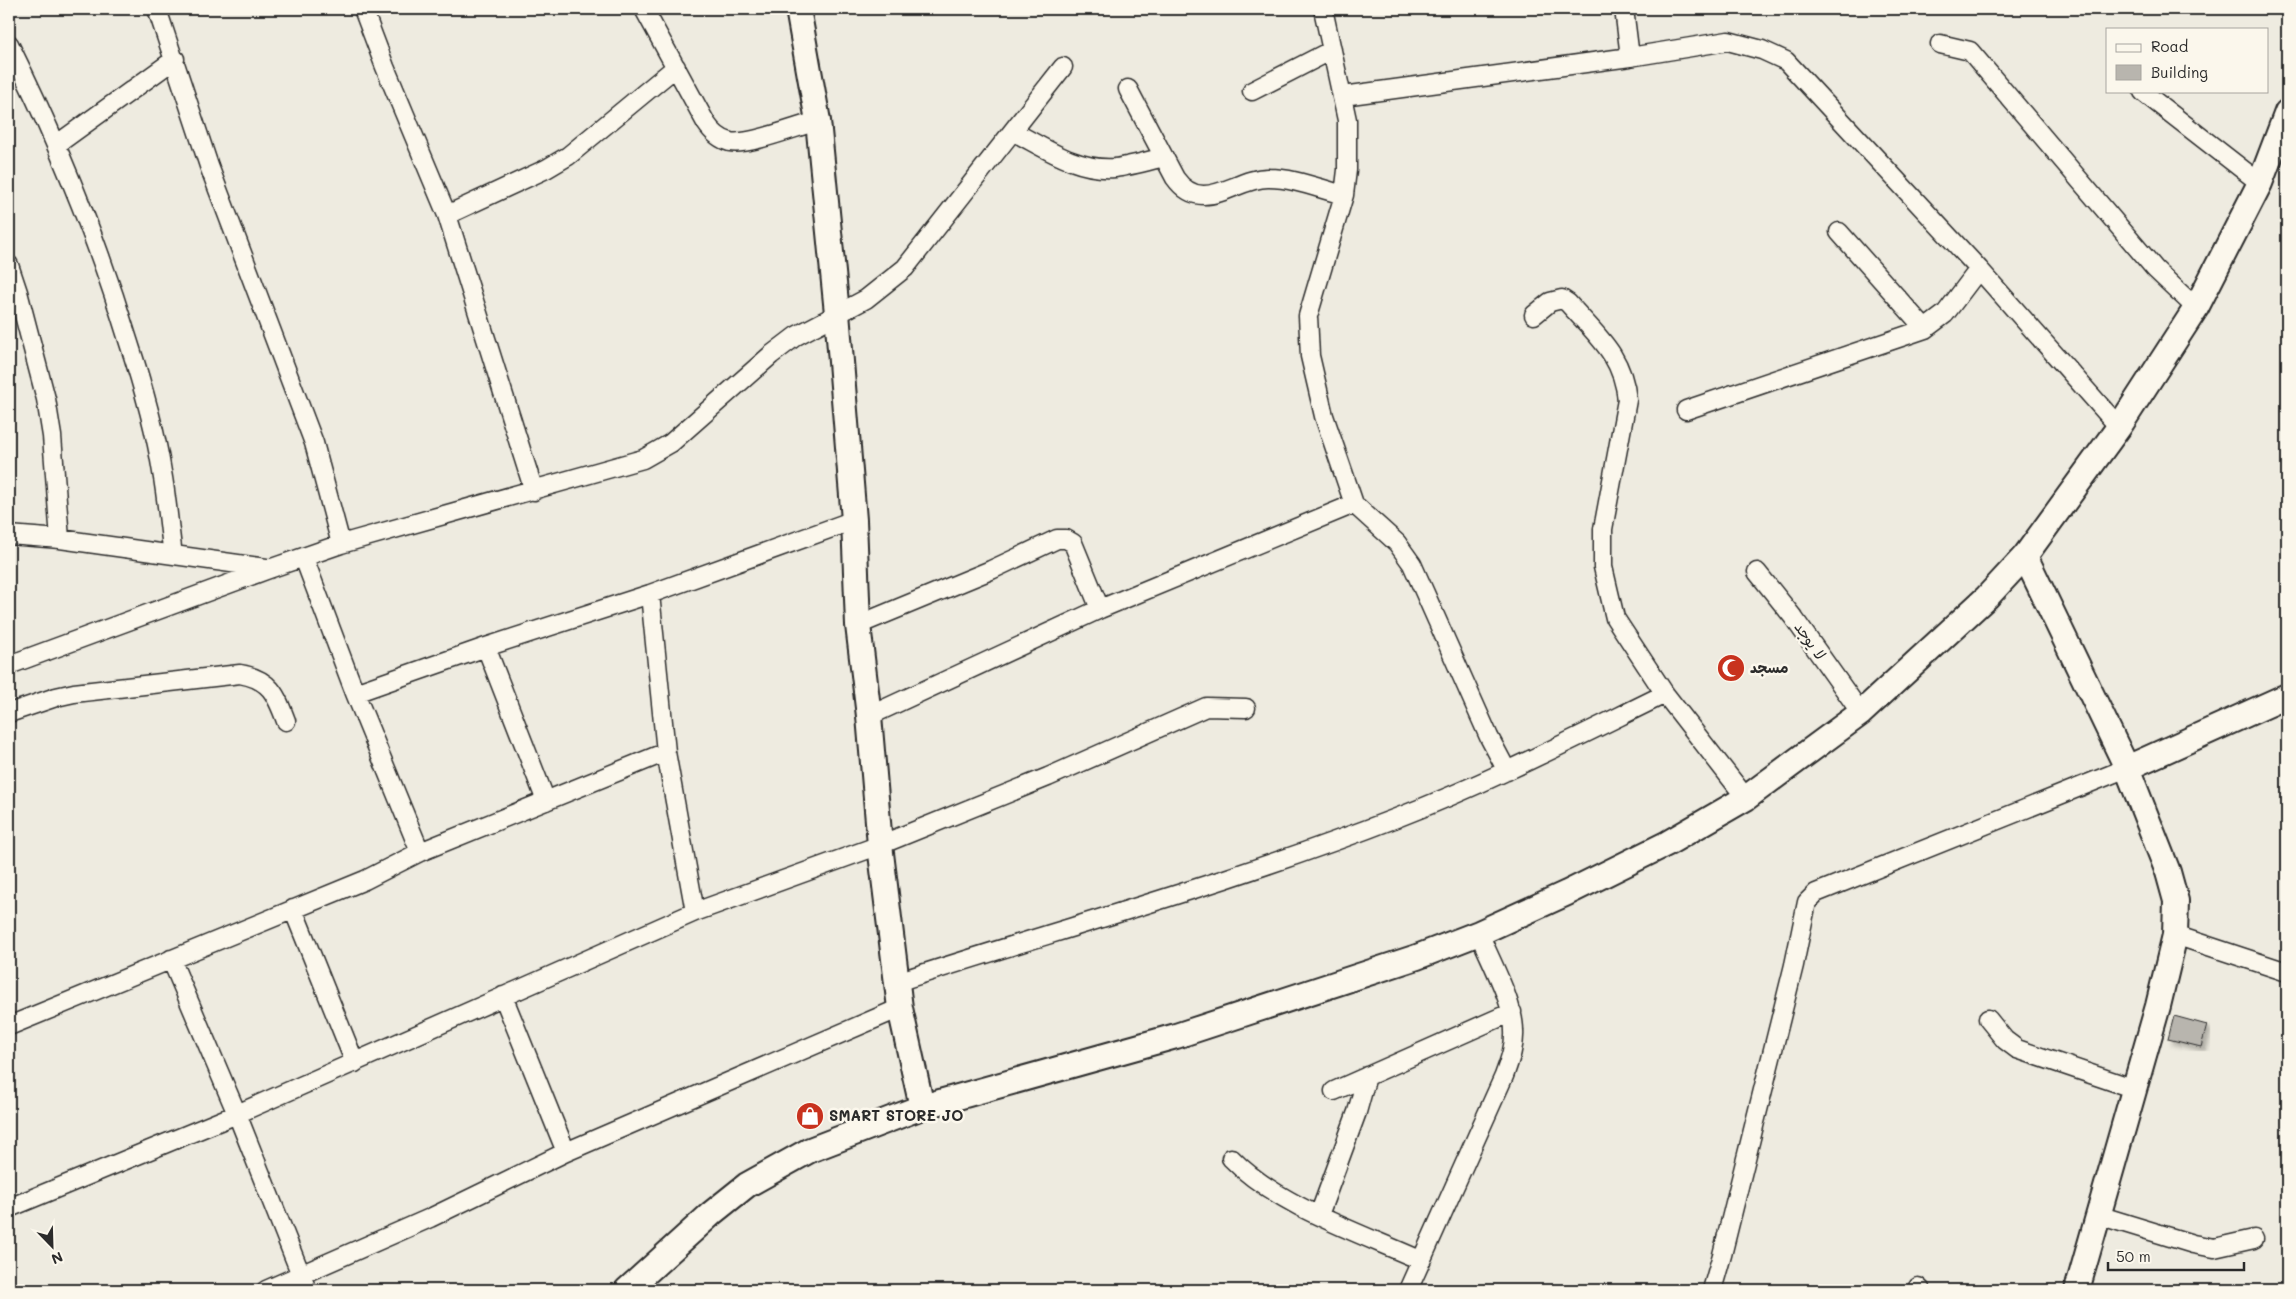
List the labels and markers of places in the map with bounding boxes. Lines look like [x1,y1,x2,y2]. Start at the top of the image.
mosque icon: مسجد [1716,653,1746,683]
place label: مسجد [1750,657,1788,677]
shop icon: SMART STORE JO [795,1101,825,1131]
place label: SMART STORE JO [829,1105,964,1125]

